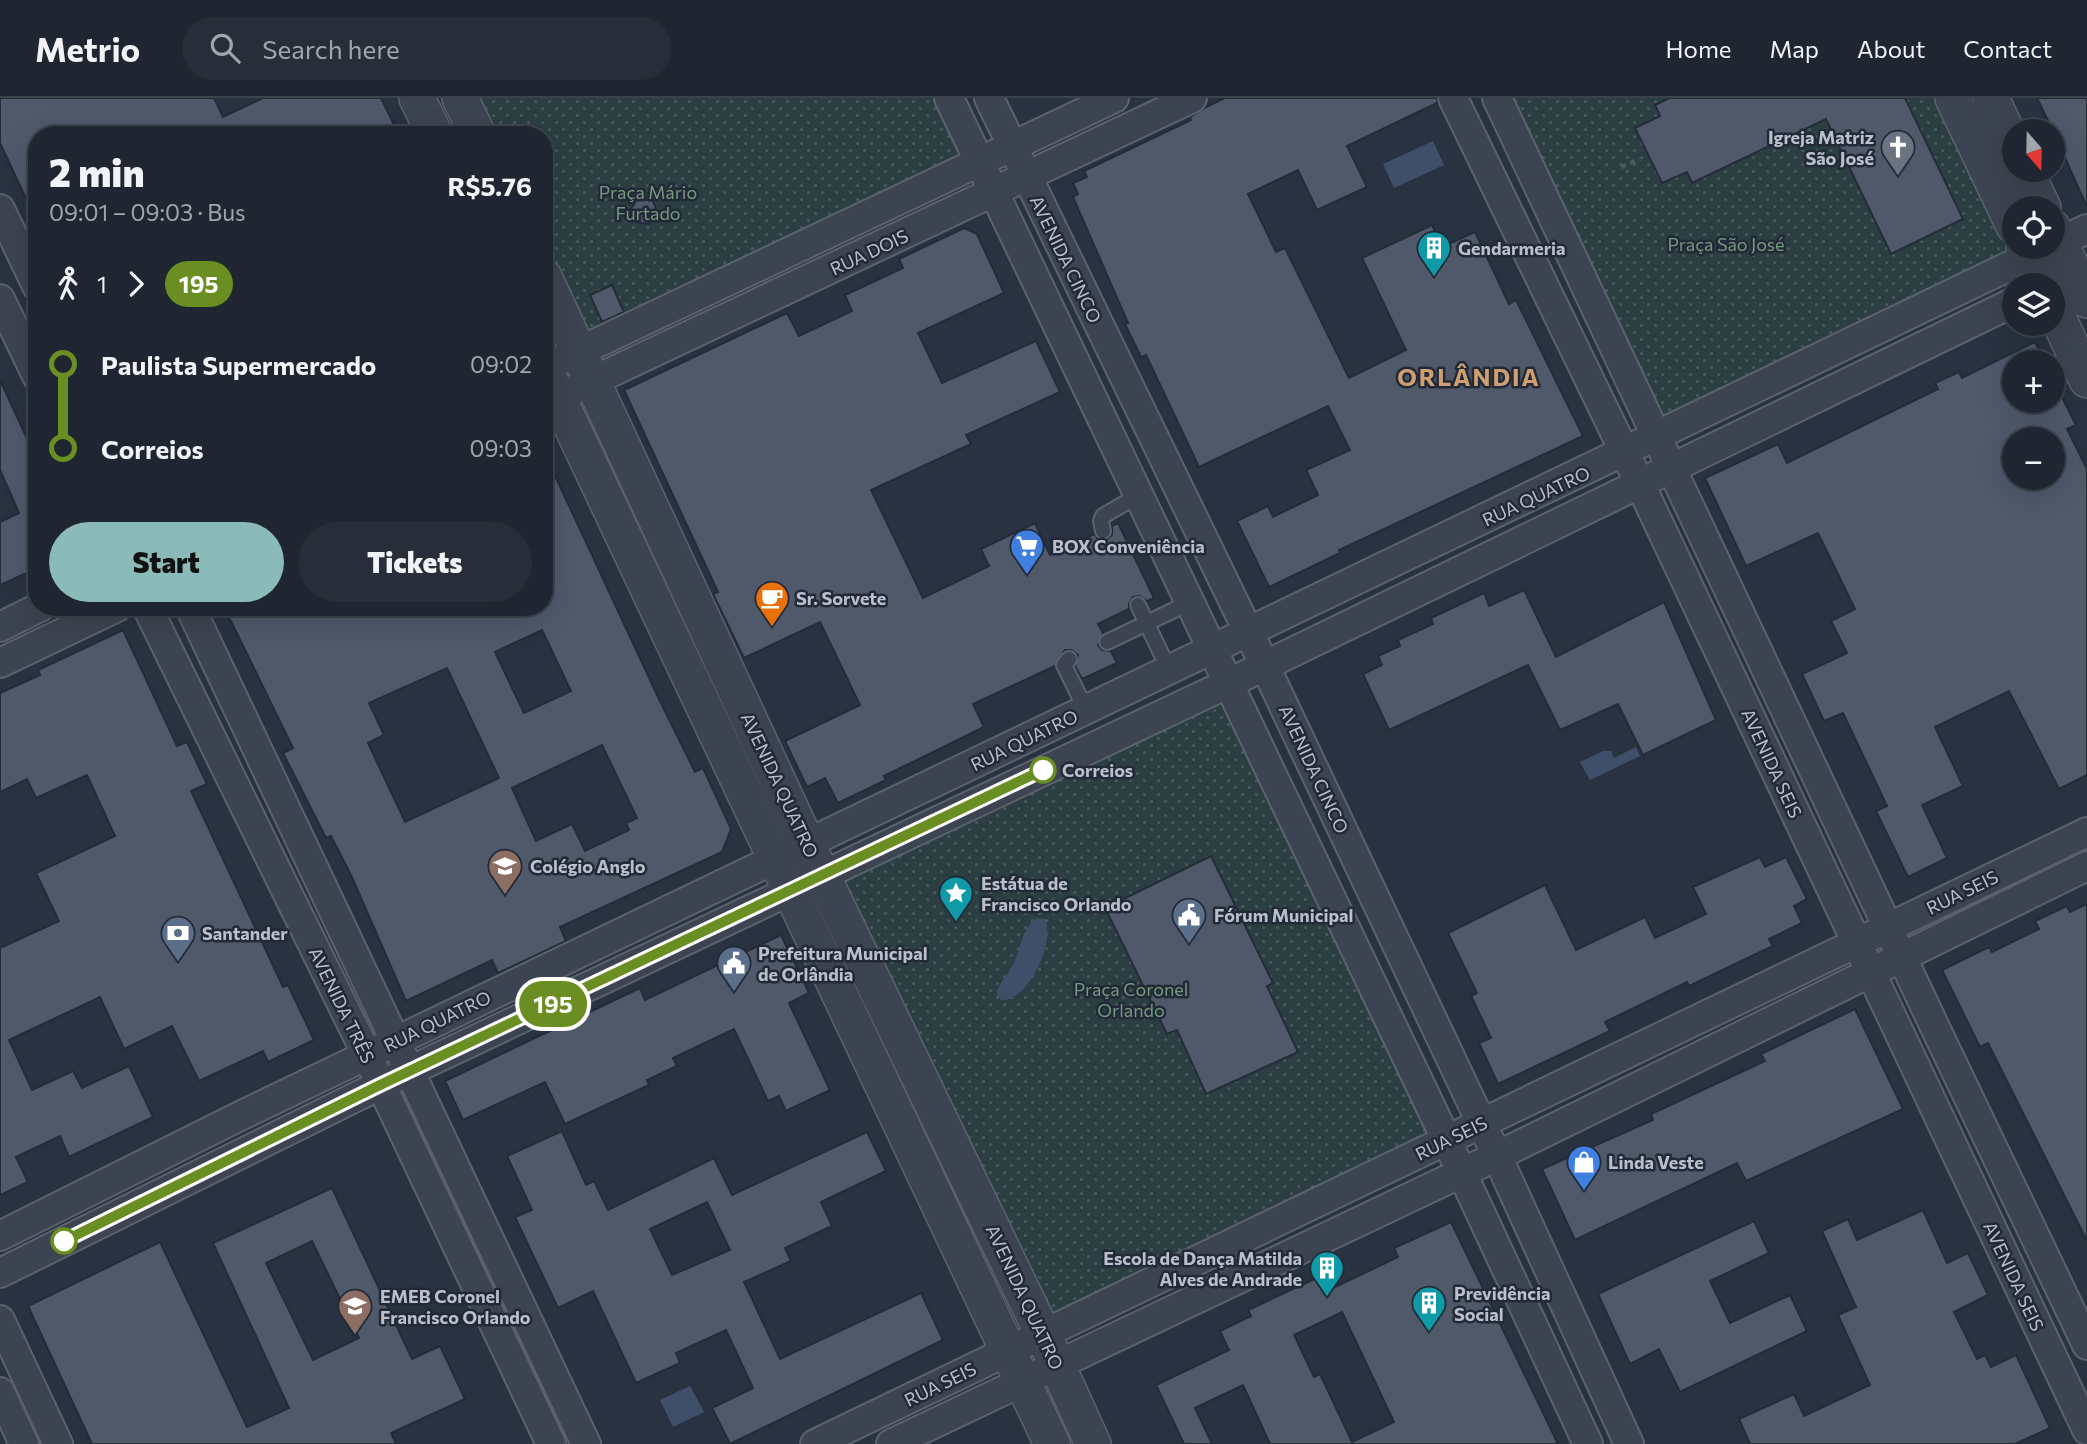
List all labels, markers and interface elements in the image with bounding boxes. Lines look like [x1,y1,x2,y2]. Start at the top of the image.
search box [182,17,672,80]
text: Metrio [35,28,140,69]
icon: search [206,29,244,67]
text: Search here [262,33,400,64]
text: Home [1666,34,1732,63]
text: Map [1770,34,1819,63]
text: About [1857,34,1925,63]
text: Contact [1963,34,2052,63]
north arrow [2002,119,2065,182]
map controls [2002,119,2065,490]
place label: Igreja Matriz São José [1768,126,1874,169]
church icon: Igreja Matriz São José [1879,128,1917,177]
text: 2 min [49,148,144,195]
text: R$5.76 [447,170,532,201]
park label: Praça Mário Furtado [599,181,697,224]
street label: AVENIDA CINCO [1026,192,1106,326]
button: locate [2002,196,2065,259]
text: 09:01 – 09:03 · Bus [49,198,245,226]
street label: RUA DOIS [826,224,912,280]
building icon: Gendarmeria [1415,229,1453,278]
park label: Praça São José [1667,233,1785,255]
place label: Gendarmeria [1458,237,1566,259]
icon: walk [49,265,87,303]
icon: forward [117,265,155,303]
text: 195 [179,269,219,298]
text: 1 [97,270,107,298]
button: layers [2002,273,2065,336]
text: Paulista Supermercado [101,349,376,380]
text: 09:02 [470,350,532,378]
button: + [2002,350,2065,413]
district label: ORLÂNDIA [1397,362,1541,391]
button: − [2002,427,2065,490]
text: Correios [101,433,204,464]
text: 09:03 [470,434,532,462]
street label: RUA QUATRO [1479,461,1593,531]
button: Start [49,522,284,602]
button: Tickets [298,522,532,602]
supermarket icon: BOX Conveniência [1008,527,1046,576]
place label: BOX Conveniência [1052,535,1205,557]
cafe icon: Sr. Sorvete [753,579,791,628]
place label: Sr. Sorvete [796,587,886,609]
street label: AVENIDA CINCO [1275,701,1353,837]
street label: RUA QUATRO [967,705,1081,775]
street label: AVENIDA SEIS [1737,705,1807,821]
street label: AVENIDA QUATRO [737,709,823,861]
marker: Correios [1030,757,1056,783]
place label: Correios [1062,759,1133,781]
school or university icon: Colégio Anglo [486,847,524,896]
place label: Colégio Anglo [530,855,646,877]
street label: RUA SEIS [1923,865,2001,919]
place label: Estátua de Francisco Orlando [981,872,1132,915]
place icon: Estátua de Francisco Orlando [937,874,975,923]
public building icon: Fórum Municipal [1170,896,1208,945]
place label: Fórum Municipal [1214,904,1353,926]
bank icon: Santander [159,914,197,963]
place label: Santander [202,922,288,944]
place label: Prefeitura Municipal de Orlândia [758,942,928,985]
street label: AVENIDA TRÊS [304,943,380,1067]
public building icon: Prefeitura Municipal de Orlândia [715,944,753,993]
park label: Praça Coronel Orlando [1074,978,1188,1021]
line badge: 195 [513,981,593,1027]
street label: RUA QUATRO [380,986,494,1056]
text: 195 [533,989,573,1018]
street label: RUA SEIS [1412,1111,1490,1165]
shop icon: Linda Veste [1565,1143,1603,1192]
place label: Linda Veste [1608,1151,1704,1173]
street label: AVENIDA SEIS [1979,1218,2049,1334]
street label: AVENIDA QUATRO [982,1221,1068,1373]
unlabelled marker [51,1228,77,1254]
place label: Escola de Dança Matilda Alves de Andrade [1103,1247,1302,1290]
building icon: Escola de Dança Matilda Alves de Andrade [1308,1249,1346,1298]
place label: Previdência Social [1454,1282,1550,1325]
building icon: Previdência Social [1410,1284,1448,1333]
place label: EMEB Coronel Francisco Orlando [380,1285,531,1328]
school or university icon: EMEB Coronel Francisco Orlando [336,1287,374,1336]
street label: RUA SEIS [901,1357,979,1411]

